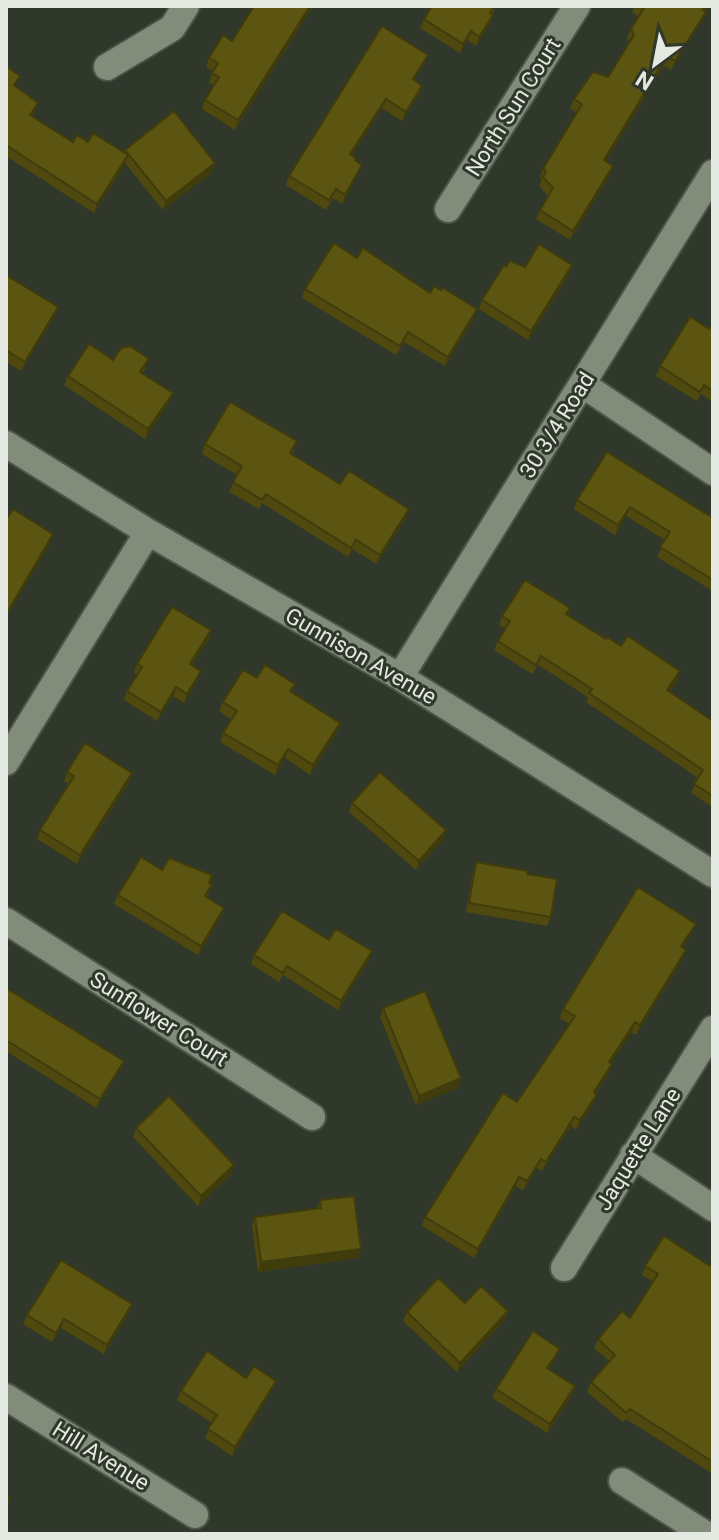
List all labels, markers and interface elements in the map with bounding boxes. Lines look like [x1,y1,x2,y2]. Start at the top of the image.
north arrow [615,24,695,104]
street label: North Sun Court [461,33,565,181]
text: N [631,66,658,95]
street label: 30 3/4 Road [515,368,599,482]
street label: Gunnison Avenue [281,603,441,709]
street label: Sunflower Court [86,967,232,1071]
street label: Jaquette Lane [590,1083,686,1215]
street label: Hill Avenue [48,1416,154,1496]

